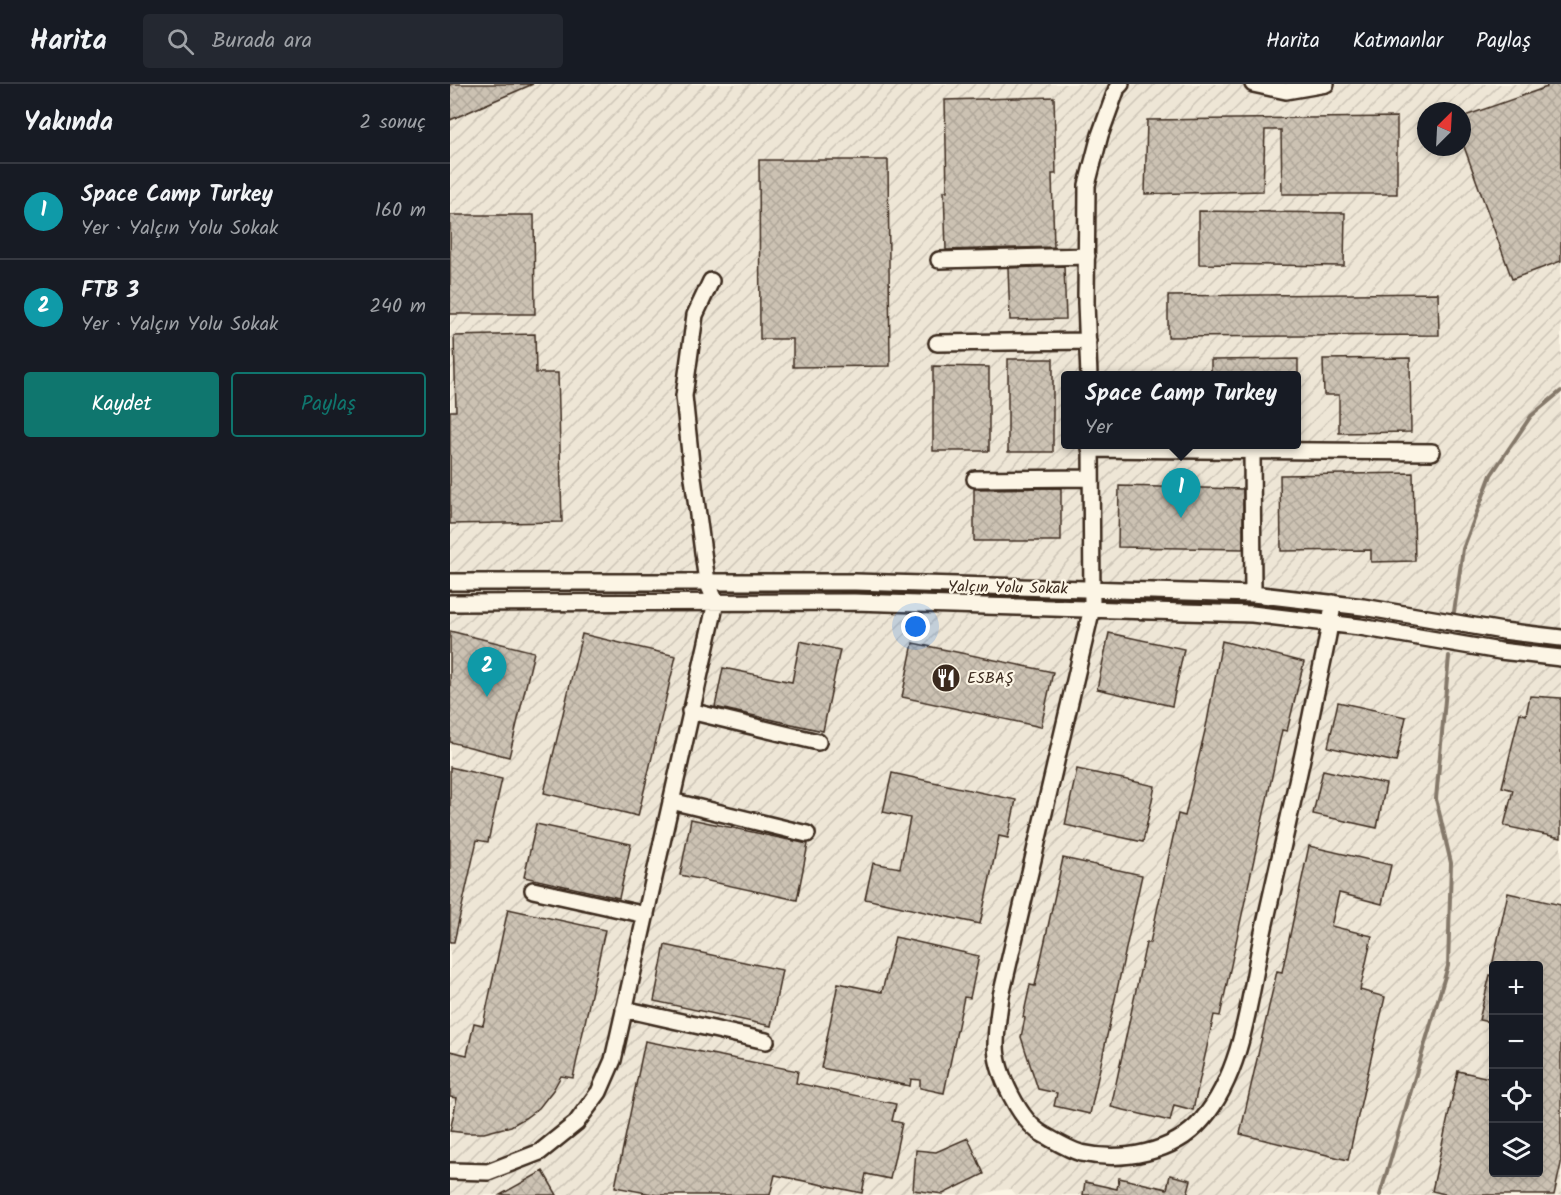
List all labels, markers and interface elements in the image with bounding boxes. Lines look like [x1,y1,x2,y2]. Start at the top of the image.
search box [143,14,563,68]
text: Harita [30,19,107,64]
text: Burada ara [212,24,312,59]
icon: search [164,25,197,58]
text: Harita [1266,25,1320,58]
text: Katmanlar [1353,25,1443,58]
text: Paylaş [1476,25,1531,58]
text: Yakında [24,102,113,144]
north arrow [1417,102,1471,156]
text: 2 sonuç [360,107,426,139]
text: Space Camp Turkey [81,178,273,213]
text: 1 [40,195,47,227]
text: 160 m [375,195,426,227]
text: Yer · Yalçın Yolu Sokak [81,213,278,245]
text: FTB 3 [81,274,139,309]
text: 2 [38,291,49,323]
text: 240 m [369,291,426,323]
text: Yer · Yalçın Yolu Sokak [81,309,278,341]
popup [1061,371,1301,449]
button: Kaydet [24,372,219,437]
button: Paylaş [231,372,426,437]
text: Space Camp Turkey [1085,377,1277,412]
text: Yer [1085,412,1112,444]
pin: 1 [1162,468,1200,518]
street label: Yalçın Yolu Sokak [948,574,1069,602]
your location [901,612,930,641]
pin: 2 [468,648,507,697]
restaurant icon: ESBAŞ [930,662,962,694]
place label: ESBAŞ [967,666,1014,691]
map controls [1489,961,1543,1177]
button: + [1489,961,1543,1015]
button: − [1489,1015,1543,1069]
button: locate [1489,1069,1543,1123]
button: layers [1489,1123,1543,1177]

